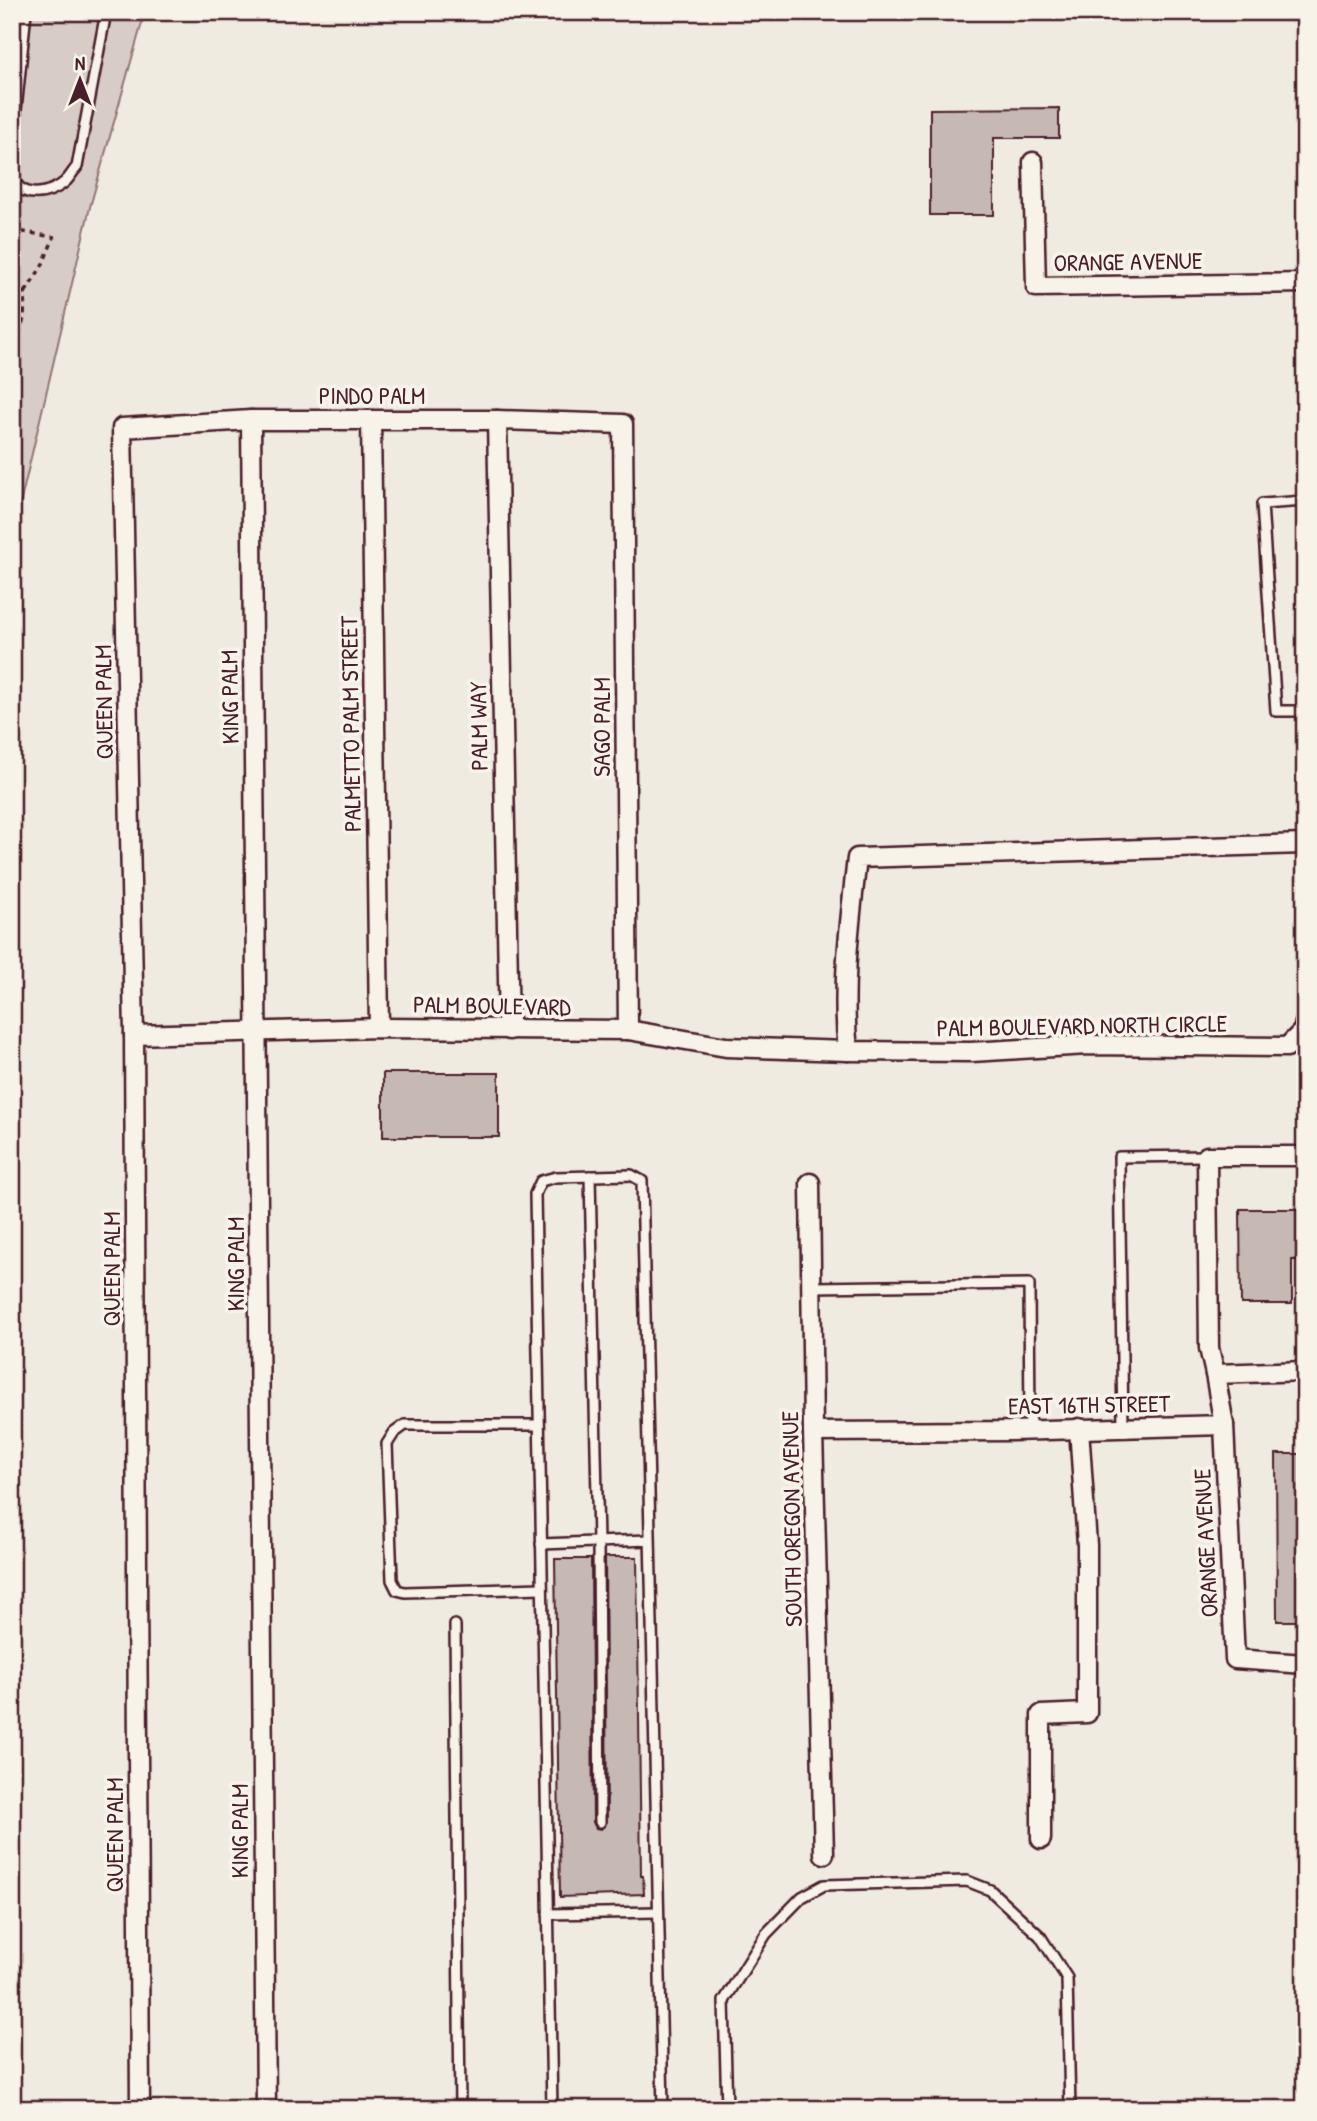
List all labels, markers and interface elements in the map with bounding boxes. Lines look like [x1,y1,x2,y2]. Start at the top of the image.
north arrow [46,46,116,116]
text: N [75,50,85,76]
street label: ORANGE AVENUE [1053,244,1203,278]
street label: PINDO PALM [319,379,425,411]
street label: PALMETTO PALM STREET [332,615,368,832]
street label: QUEEN PALM [86,644,120,760]
street label: KING PALM [212,649,246,745]
street label: SAGO PALM [585,677,617,777]
street label: PALM WAY [461,681,495,771]
street label: PALM BOULEVARD [413,988,572,1022]
street label: PALM BOULEVARD NORTH CIRCLE [936,1006,1228,1044]
street label: QUEEN PALM [95,1212,127,1326]
street label: KING PALM [219,1217,251,1311]
street label: EAST 16TH STREET [1008,1387,1171,1421]
street label: SOUTH OREGON AVENUE [773,1410,809,1627]
street label: ORANGE AVENUE [1185,1468,1225,1618]
street label: QUEEN PALM [98,1778,130,1892]
street label: KING PALM [223,1784,255,1878]

